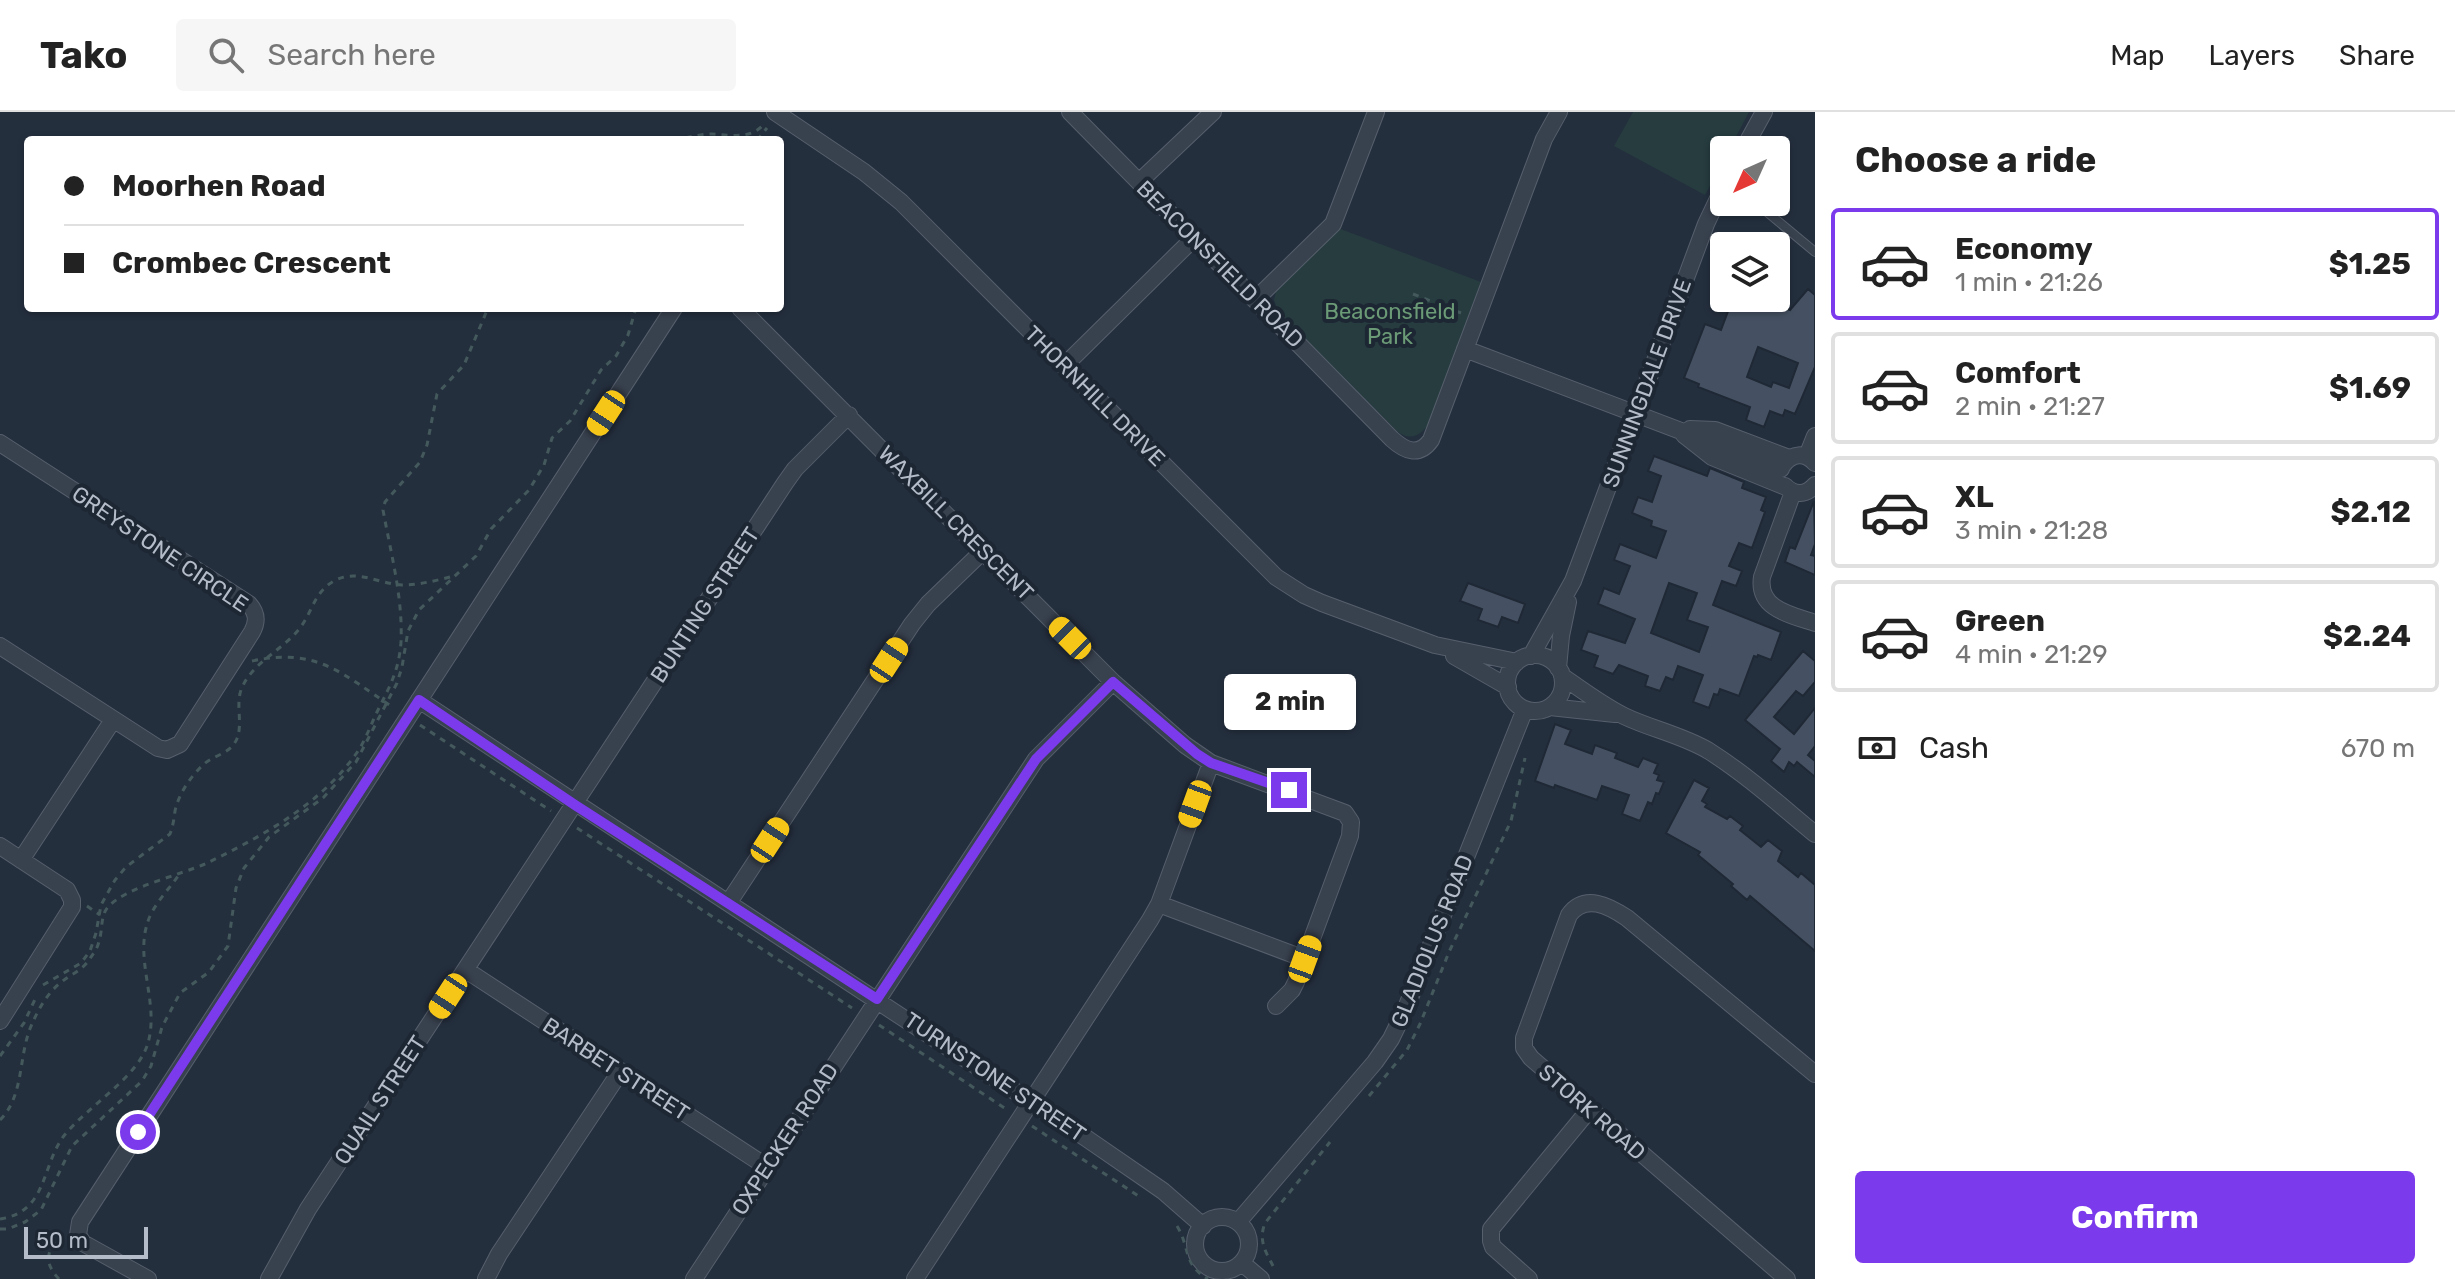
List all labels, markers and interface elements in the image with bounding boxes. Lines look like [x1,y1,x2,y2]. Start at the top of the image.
search box [176,19,736,91]
text: Tako [40,32,128,78]
icon: search [204,33,248,77]
text: Search here [268,37,436,73]
text: Map [2110,39,2165,72]
text: Layers [2209,39,2295,72]
text: Share [2339,39,2415,72]
north arrow [1710,136,1790,216]
map controls [1710,136,1790,312]
text: Choose a ride [1855,138,2096,181]
text: Moorhen Road [112,168,326,204]
street label: BEACONSFIELD ROAD [1131,175,1309,353]
icon: car [1859,228,1931,300]
text: Economy [1955,231,2093,267]
button: layers [1710,232,1790,312]
text: Crombec Crescent [112,245,391,281]
text: $1.25 [2329,246,2411,282]
text: 1 min · 21:26 [1955,267,2103,298]
street label: SUNNINGDALE DRIVE [1597,275,1697,491]
park label: Beaconsfield Park [1324,298,1456,350]
street label: THORNHILL DRIVE [1019,320,1171,472]
icon: car [1859,352,1931,424]
text: Comfort [1955,355,2081,391]
text: $1.69 [2329,370,2411,406]
car [583,386,629,440]
text: 2 min · 21:27 [1955,391,2105,422]
street label: WAXBILL CRESCENT [873,440,1039,606]
icon: car [1859,476,1931,548]
text: XL [1955,479,1994,515]
street label: GREYSTONE CIRCLE [67,480,253,618]
text: $2.12 [2330,494,2411,530]
text: 3 min · 21:28 [1955,515,2108,546]
street label: BUNTING STREET [645,522,765,688]
icon: car [1859,600,1931,672]
text: Green [1955,603,2045,639]
car [1045,613,1095,663]
text: $2.24 [2323,618,2411,654]
car [866,633,912,687]
text: 4 min · 21:29 [1955,639,2108,670]
callout: 2 min [1223,674,1355,730]
text: 2 min [1255,686,1325,717]
icon: cash [1855,726,1899,770]
text: Cash [1919,730,1989,766]
text: 670 m [2341,733,2415,764]
route end [1271,772,1307,808]
car [1176,777,1214,831]
car [747,813,793,867]
street label: GLADIOLUS ROAD [1385,851,1479,1031]
car [1286,932,1324,986]
car [425,969,471,1023]
street label: TURNSTONE STREET [899,1006,1091,1148]
street label: BARBET STREET [538,1012,695,1127]
street label: QUAIL STREET [328,1030,432,1169]
street label: OXPECKER ROAD [726,1058,844,1220]
street label: STORK ROAD [1533,1058,1651,1166]
route start [120,1114,156,1150]
button: Confirm [1855,1171,2415,1263]
scale bar [24,1223,148,1259]
text: 50 m [36,1227,88,1254]

